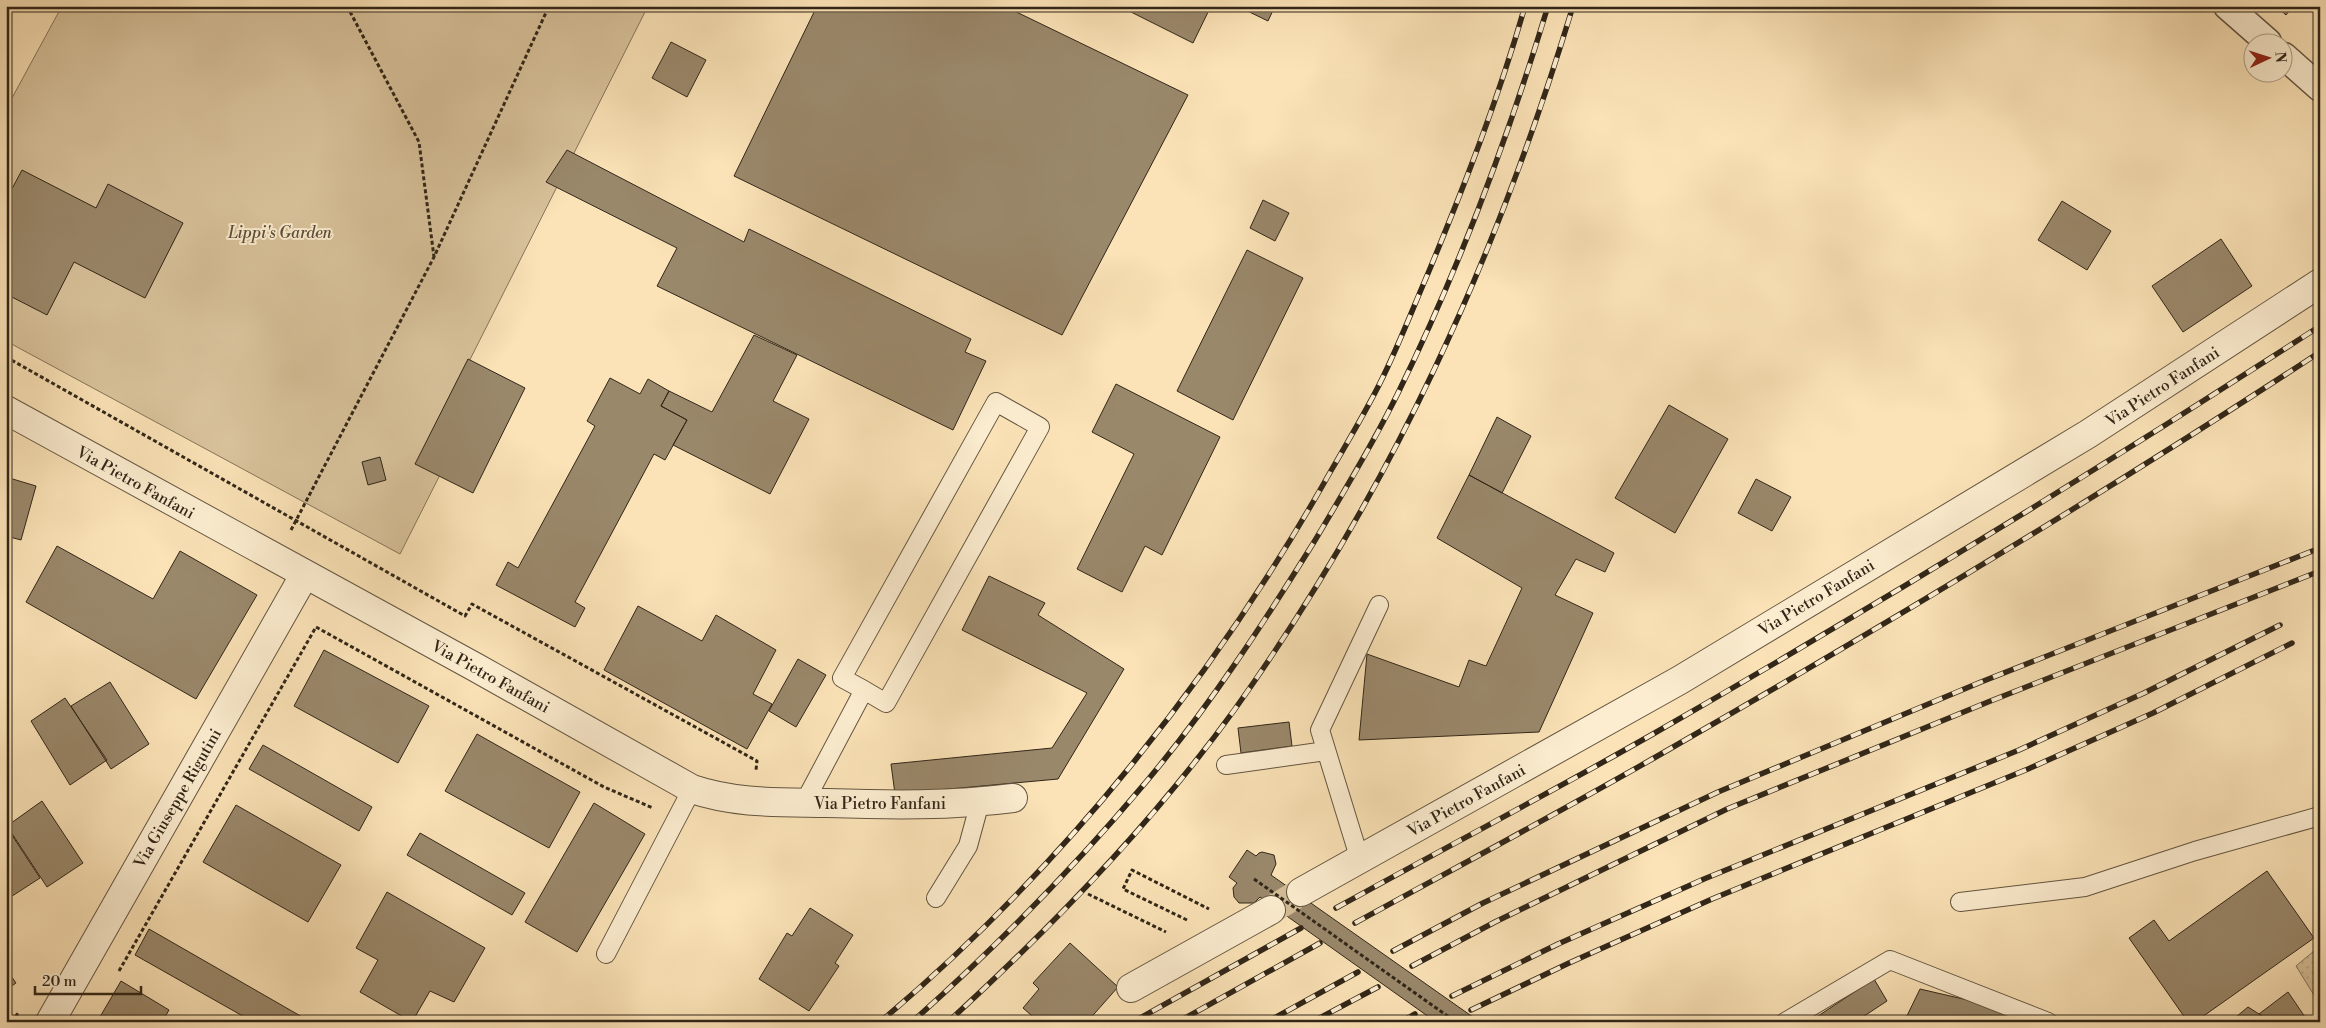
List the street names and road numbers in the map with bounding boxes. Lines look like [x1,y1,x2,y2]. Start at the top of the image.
street label: Via Pietro Fanfani [2101,342,2223,432]
street label: Via Pietro Fanfani [72,442,198,524]
street label: Via Pietro Fanfani [1754,555,1878,641]
street label: Via Pietro Fanfani [427,636,553,718]
street label: Via Giuseppe Rigutini [129,725,226,873]
street label: Via Pietro Fanfani [1403,760,1529,842]
street label: Via Pietro Fanfani [813,794,946,814]

